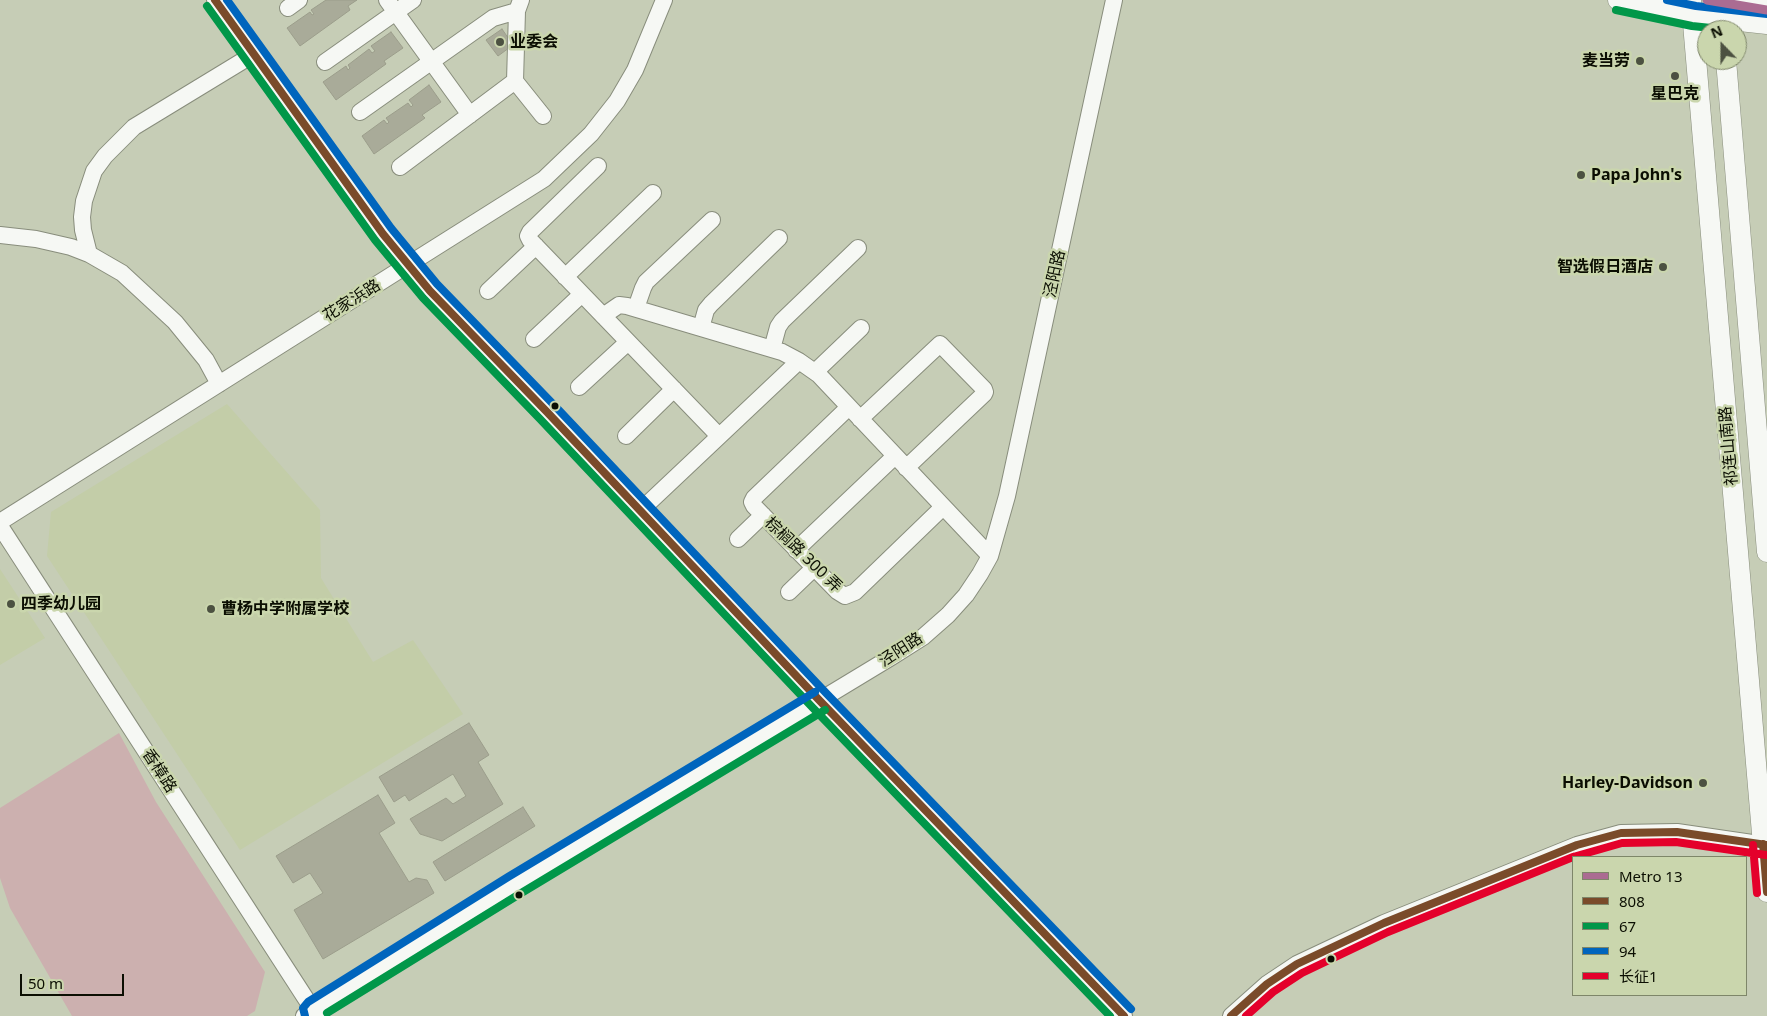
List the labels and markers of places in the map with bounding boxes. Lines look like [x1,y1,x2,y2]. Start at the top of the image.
place label: 业委会 [510,32,558,52]
marker: 业委会 [494,36,506,48]
place label: 麦当劳 [1582,51,1630,71]
marker: 麦当劳 [1634,55,1646,67]
marker: 星巴克 [1669,70,1681,82]
place label: 星巴克 [1651,84,1699,104]
place label: Papa John's [1591,165,1682,185]
marker: Papa John's [1575,169,1587,181]
place label: 智选假日酒店 [1557,257,1653,277]
marker: 智选假日酒店 [1657,261,1669,273]
unlabelled marker [550,401,560,411]
place label: 四季幼儿园 [21,594,101,614]
marker: 四季幼儿园 [5,598,17,610]
place label: 曹杨中学附属学校 [221,599,349,619]
marker: 曹杨中学附属学校 [205,603,217,615]
place label: Harley-Davidson [1562,773,1693,793]
marker: Harley-Davidson [1697,777,1709,789]
unlabelled marker [514,890,524,900]
unlabelled marker [1326,954,1336,964]

